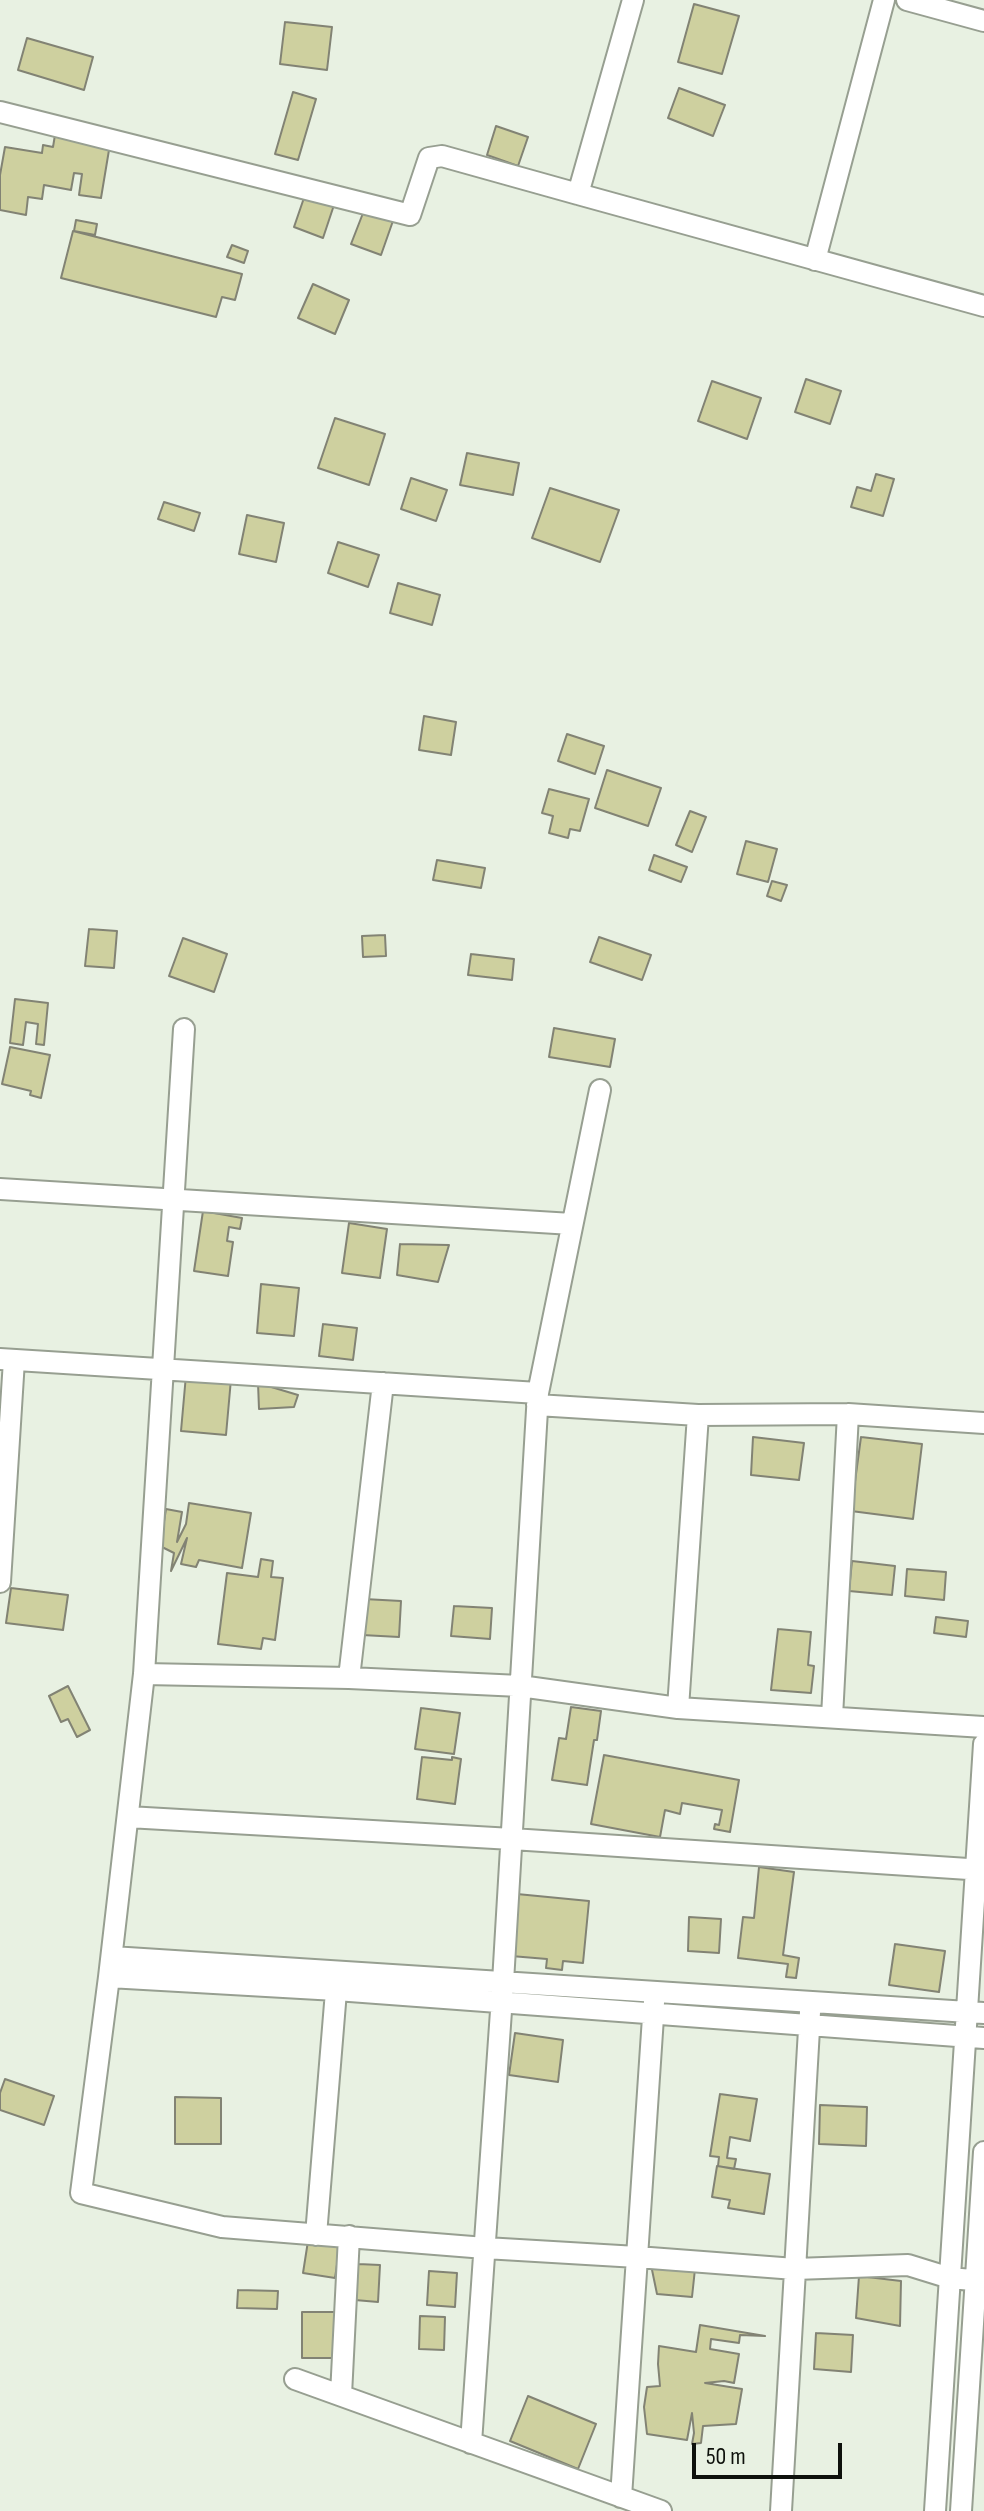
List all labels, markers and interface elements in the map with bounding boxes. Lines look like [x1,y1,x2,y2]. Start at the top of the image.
scale bar [696,2427,846,2477]
text: 50 m [706,2442,746,2471]

